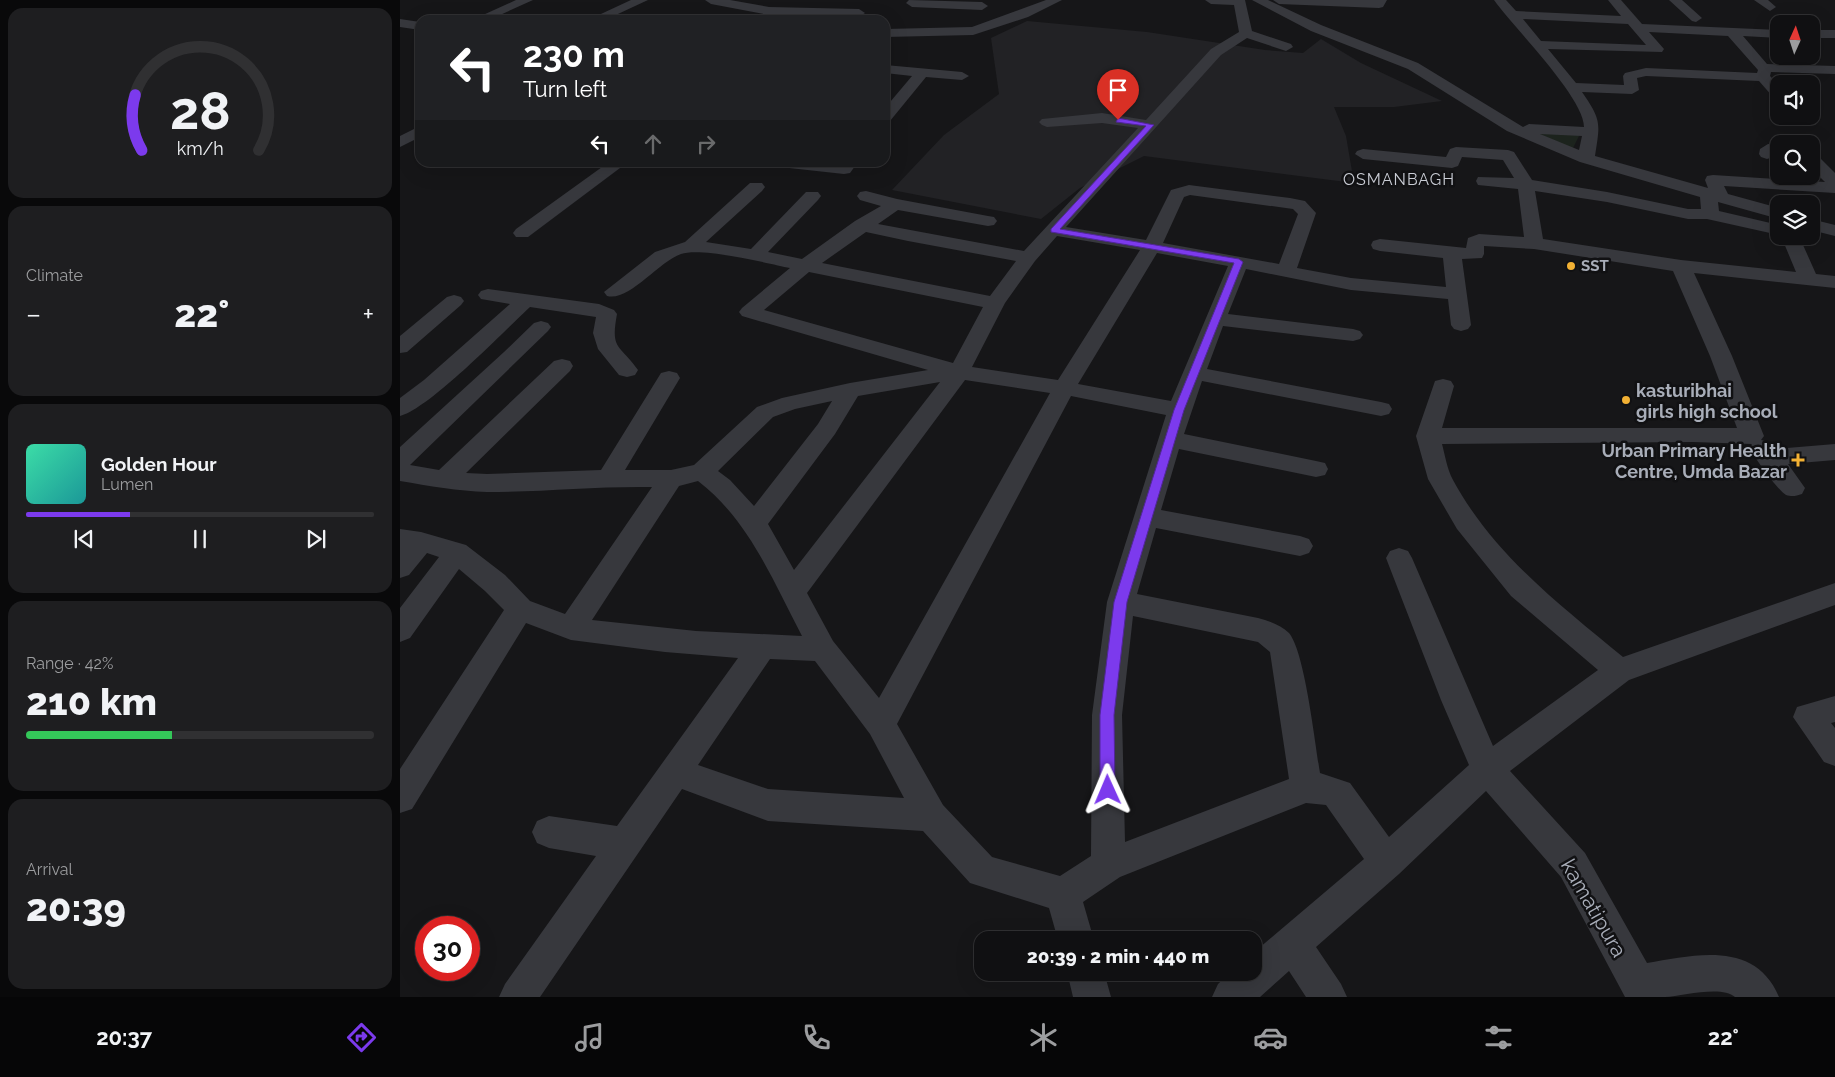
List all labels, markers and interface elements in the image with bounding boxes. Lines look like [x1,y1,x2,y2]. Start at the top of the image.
north arrow [1770,15,1820,65]
map controls [1770,15,1820,245]
text: 230 m [523,34,625,75]
icon: left [440,35,505,100]
pin [1097,69,1139,120]
button: sound [1770,75,1820,125]
text: Turn left [523,76,607,102]
icon: arrive [1104,76,1132,104]
text: 28 [170,80,230,141]
icon: left [586,130,614,158]
icon: ahead [639,130,667,158]
icon: right [692,130,720,158]
button: search [1770,135,1820,185]
text: km/h [176,138,224,159]
district label: OSMANBAGH [1343,170,1455,189]
button: layers [1770,195,1820,245]
place label: SST [1581,257,1609,275]
marker: SST [1565,260,1577,272]
text: Climate [26,266,83,285]
text: 22° [174,291,229,336]
text: − [26,298,41,331]
text: + [362,298,374,331]
place label: kasturibhai girls high school [1636,380,1778,422]
marker: kasturibhai girls high school [1620,394,1632,406]
place label: Urban Primary Health Centre, Umda Bazar [1601,440,1787,482]
text: Golden Hour [101,453,217,475]
marker: Urban Primary Health Centre, Umda Bazar [1791,453,1805,467]
text: Lumen [101,475,153,494]
icon: previous [70,525,98,553]
icon: pause [186,525,214,553]
icon: next [302,525,330,553]
text: Range · 42% [26,654,113,673]
text: 210 km [26,679,157,724]
position arrow [1081,763,1133,815]
street label: kamatipura [1556,855,1632,961]
text: Arrival [26,860,73,879]
text: 20:39 [26,885,126,930]
speed limit sign: 30 [415,916,480,981]
text: 20:39 · 2 min · 440 m [1027,945,1209,967]
icon: directions [344,1020,379,1055]
icon: music [572,1020,607,1055]
icon: phone [799,1020,834,1055]
icon: climate [1026,1020,1061,1055]
icon: car [1253,1020,1288,1055]
icon: filters [1481,1020,1516,1055]
text: 20:37 [96,1024,152,1050]
text: 22° [1708,1024,1739,1050]

